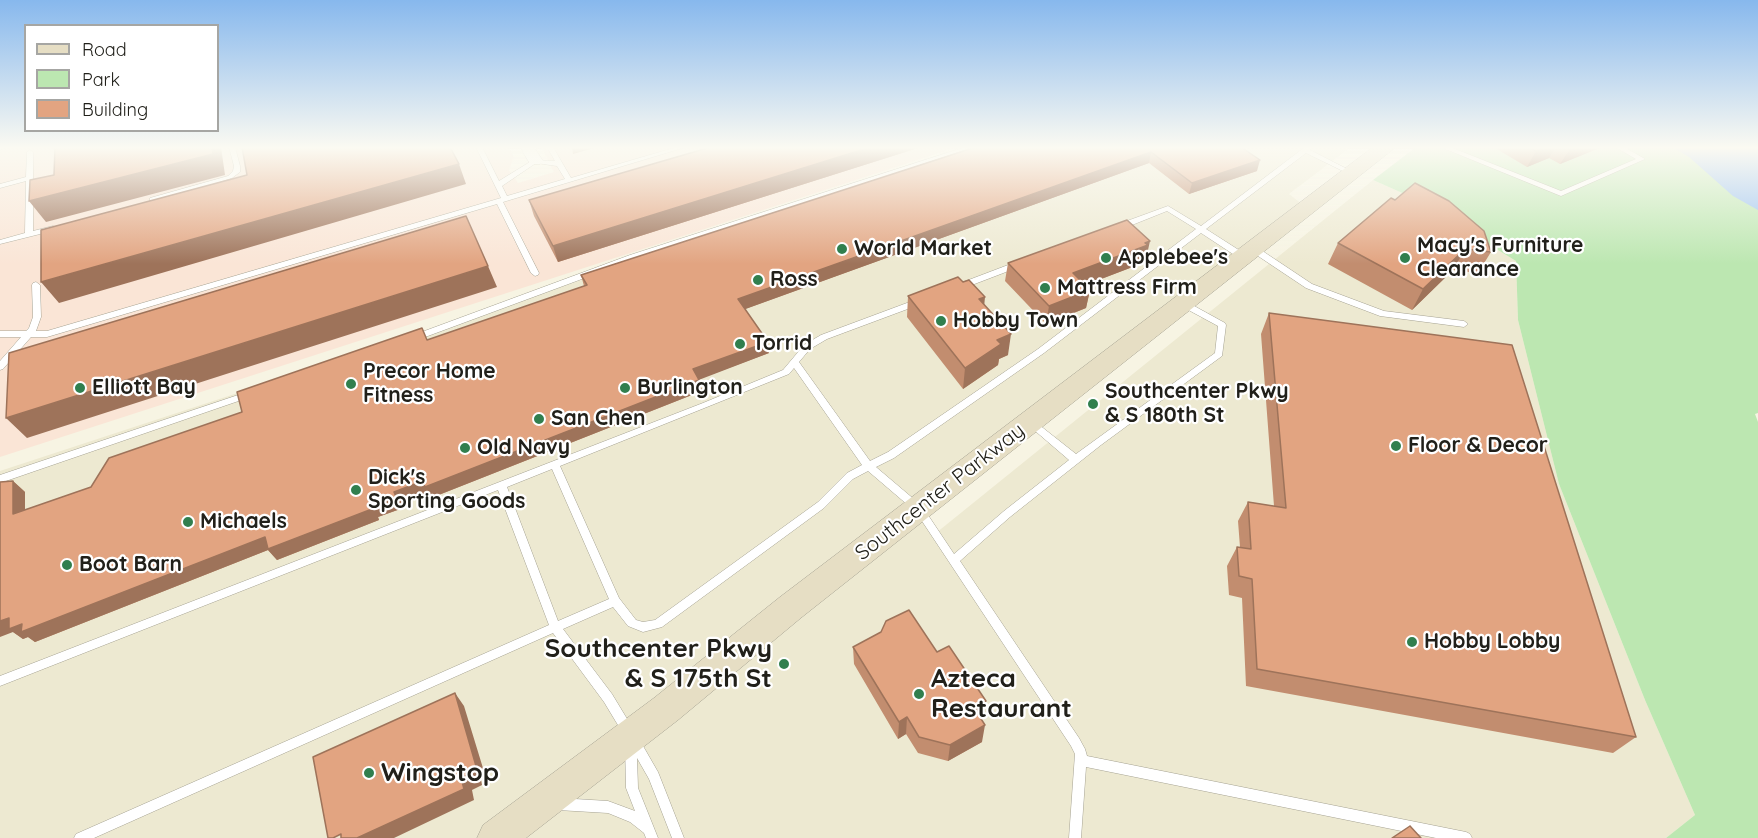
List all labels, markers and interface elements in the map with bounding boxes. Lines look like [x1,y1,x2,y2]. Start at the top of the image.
legend [24,24,219,132]
text: Road [82,38,127,61]
text: Park [82,68,120,91]
text: Building [82,98,148,121]
place label: Macy's Furniture Clearance [1417,233,1583,283]
place label: World Market [854,236,992,262]
marker: World Market [835,242,849,256]
place label: Applebee's [1118,245,1228,271]
marker: Applebee's [1099,251,1113,265]
marker: Macy's Furniture Clearance [1398,251,1412,265]
place label: Ross [770,267,818,293]
marker: Ross [751,273,765,287]
place label: Mattress Firm [1057,275,1197,301]
marker: Mattress Firm [1038,281,1052,295]
place label: Hobby Town [953,308,1078,334]
marker: Hobby Town [934,314,948,328]
place label: Torrid [752,331,812,357]
marker: Torrid [733,337,747,351]
place label: Precor Home Fitness [363,359,496,409]
place label: Elliott Bay [92,375,196,401]
place label: Burlington [637,375,743,401]
marker: Precor Home Fitness [344,377,358,391]
place label: Southcenter Pkwy & S 180th St [1105,379,1289,429]
marker: Elliott Bay [73,381,87,395]
marker: Burlington [618,381,632,395]
marker: Southcenter Pkwy & S 180th St [1086,397,1100,411]
place label: San Chen [551,406,645,432]
marker: San Chen [532,412,546,426]
street label: Southcenter Parkway [850,418,1030,566]
place label: Floor & Decor [1408,433,1548,459]
place label: Old Navy [477,435,570,461]
marker: Floor & Decor [1389,439,1403,453]
marker: Old Navy [458,441,472,455]
place label: Dick's Sporting Goods [368,465,525,515]
marker: Dick's Sporting Goods [349,483,363,497]
place label: Michaels [200,509,287,535]
marker: Michaels [181,515,195,529]
place label: Boot Barn [79,552,182,578]
marker: Boot Barn [60,558,74,572]
place label: Hobby Lobby [1424,629,1560,655]
place label: Southcenter Pkwy & S 175th St [545,633,772,694]
marker: Hobby Lobby [1405,635,1419,649]
marker: Southcenter Pkwy & S 175th St [777,657,791,671]
place label: Azteca Restaurant [931,663,1072,724]
marker: Azteca Restaurant [912,687,926,701]
place label: Wingstop [381,757,499,789]
marker: Wingstop [362,766,376,780]

